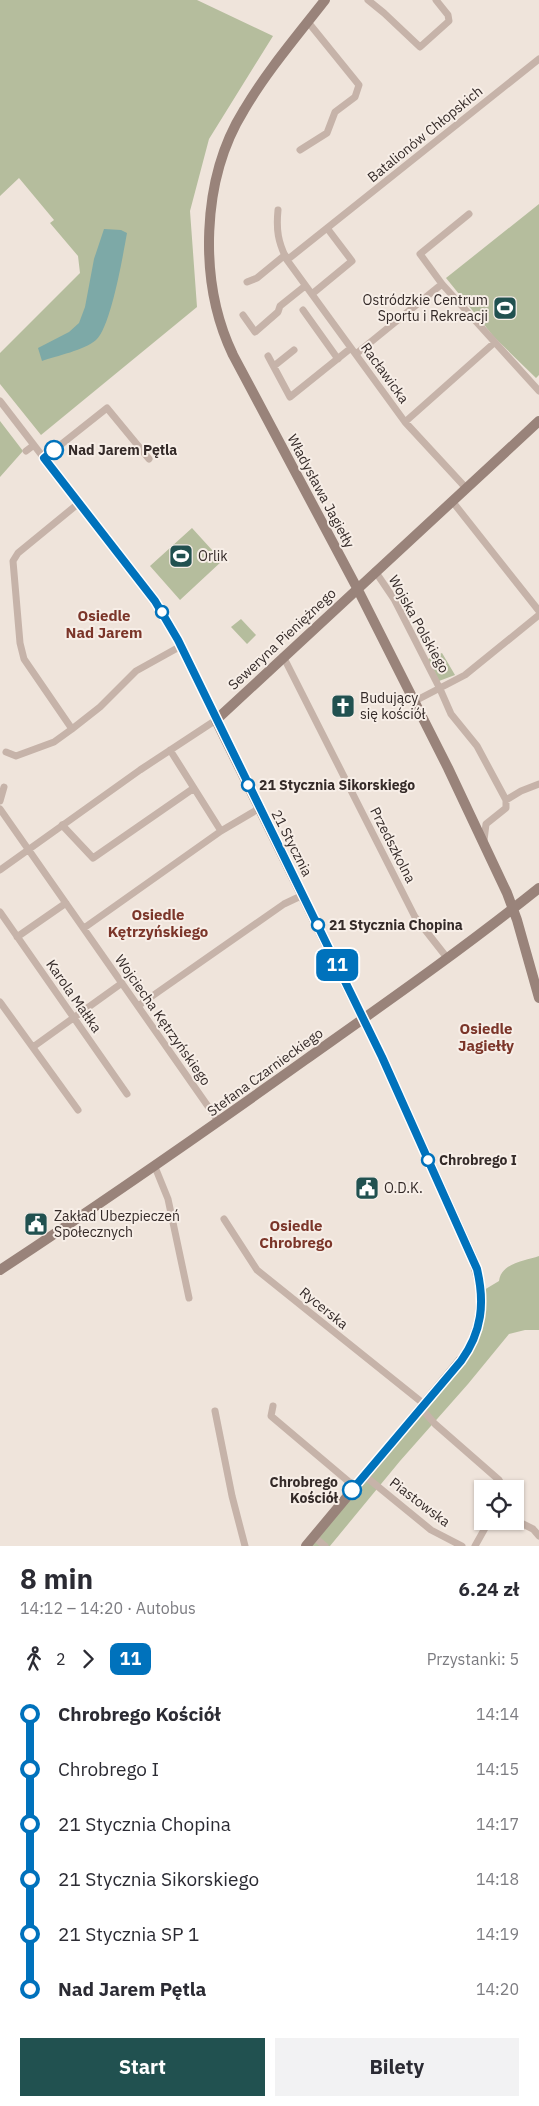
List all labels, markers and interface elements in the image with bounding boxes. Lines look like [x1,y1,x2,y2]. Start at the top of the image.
street label: Batalionów Chłopskich [364,82,486,186]
place label: Ostródzkie Centrum Sportu i Rekreacji [363,291,488,325]
sports icon: Ostródzkie Centrum Sportu i Rekreacji [492,295,518,321]
street label: Racławicka [357,339,413,407]
street label: Władysława Jagiełły [283,431,359,551]
marker: Nad Jarem Pętla [44,440,64,460]
place label: Nad Jarem Pętla [68,441,177,459]
sports icon: Orlik [168,543,194,569]
place label: Orlik [198,547,228,565]
street label: Wojska Polskiego [385,572,453,676]
street label: Seweryna Pieniężnego [224,584,340,694]
unlabelled marker [155,605,169,619]
district label: Osiedle Nad Jarem [66,606,142,642]
place label: Budujący się kościół [360,689,425,723]
church icon: Budujący się kościół [330,693,356,719]
place label: 21 Stycznia Sikorskiego [259,776,415,794]
marker: 21 Stycznia Sikorskiego [241,778,255,792]
street label: Przedszkolna [366,804,420,887]
street label: 21 Stycznia [268,807,317,880]
district label: Osiedle Kętrzyńskiego [108,905,208,941]
place label: 21 Stycznia Chopina [329,916,463,934]
marker: 21 Stycznia Chopina [311,918,325,932]
line badge: 11 [314,949,360,981]
street label: Wojciecha Kętrzyńskiego [111,951,215,1089]
text: 11 [326,953,348,976]
street label: Karola Małłka [42,956,106,1036]
district label: Osiedle Jagiełły [458,1019,514,1055]
street label: Stefana Czarnieckiego [203,1024,327,1120]
place label: Chrobrego I [439,1151,517,1169]
marker: Chrobrego I [421,1153,435,1167]
public building icon: O.D.K. [354,1175,380,1201]
place label: O.D.K. [384,1179,423,1197]
place label: Zakład Ubezpieczeń Społecznych [54,1207,180,1241]
public building icon: Zakład Ubezpieczeń Społecznych [23,1211,49,1237]
district label: Osiedle Chrobrego [259,1216,333,1252]
street label: Rycerska [296,1283,352,1333]
place label: Chrobrego Kościół [270,1473,339,1507]
street label: Piastowska [386,1473,454,1531]
marker: Chrobrego Kościół [342,1480,362,1500]
map controls [474,1480,524,1530]
button: locate [474,1480,524,1530]
text: 8 min [20,1560,93,1597]
text: 6.24 zł [459,1577,519,1601]
text: 14:12 – 14:20 · Autobus [20,1598,196,1618]
icon: walk [20,1645,48,1673]
icon: forward [74,1645,102,1673]
text: 11 [120,1647,141,1670]
text: 2 [56,1649,66,1669]
text: Przystanki: 5 [427,1649,519,1669]
text: Chrobrego Kościół [58,1702,220,1726]
text: 14:14 [476,1704,519,1724]
text: Chrobrego I [58,1757,159,1781]
text: 14:15 [476,1759,519,1779]
text: 21 Stycznia Chopina [58,1812,231,1836]
text: 14:17 [476,1814,519,1834]
text: 21 Stycznia Sikorskiego [58,1867,259,1891]
text: 14:18 [476,1869,519,1889]
text: 21 Stycznia SP 1 [58,1922,199,1946]
text: 14:19 [476,1924,519,1944]
text: Nad Jarem Pętla [58,1977,206,2001]
text: 14:20 [476,1979,519,1999]
button: Start [20,2038,265,2096]
button: Bilety [275,2038,519,2096]

